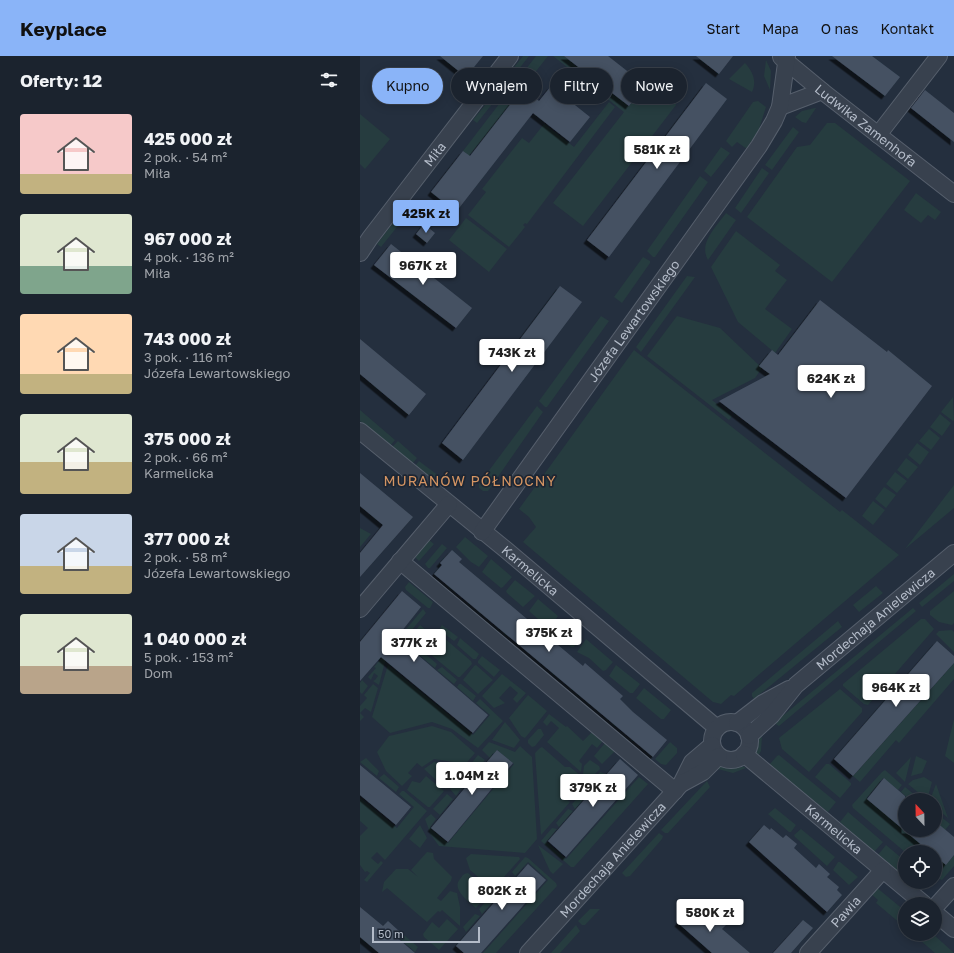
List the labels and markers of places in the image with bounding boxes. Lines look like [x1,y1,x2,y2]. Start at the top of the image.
pin: 581K zł [620,136,694,170]
pin: 425K zł [389,200,463,234]
pin: 967K zł [386,252,460,286]
pin: 743K zł [475,339,549,373]
pin: 624K zł [794,365,868,399]
pin: 375K zł [512,619,586,653]
pin: 377K zł [377,629,451,663]
pin: 964K zł [859,674,933,708]
pin: 1.04M zł [431,762,513,796]
pin: 379K zł [556,774,630,808]
pin: 802K zł [465,877,539,911]
pin: 580K zł [673,899,747,933]

